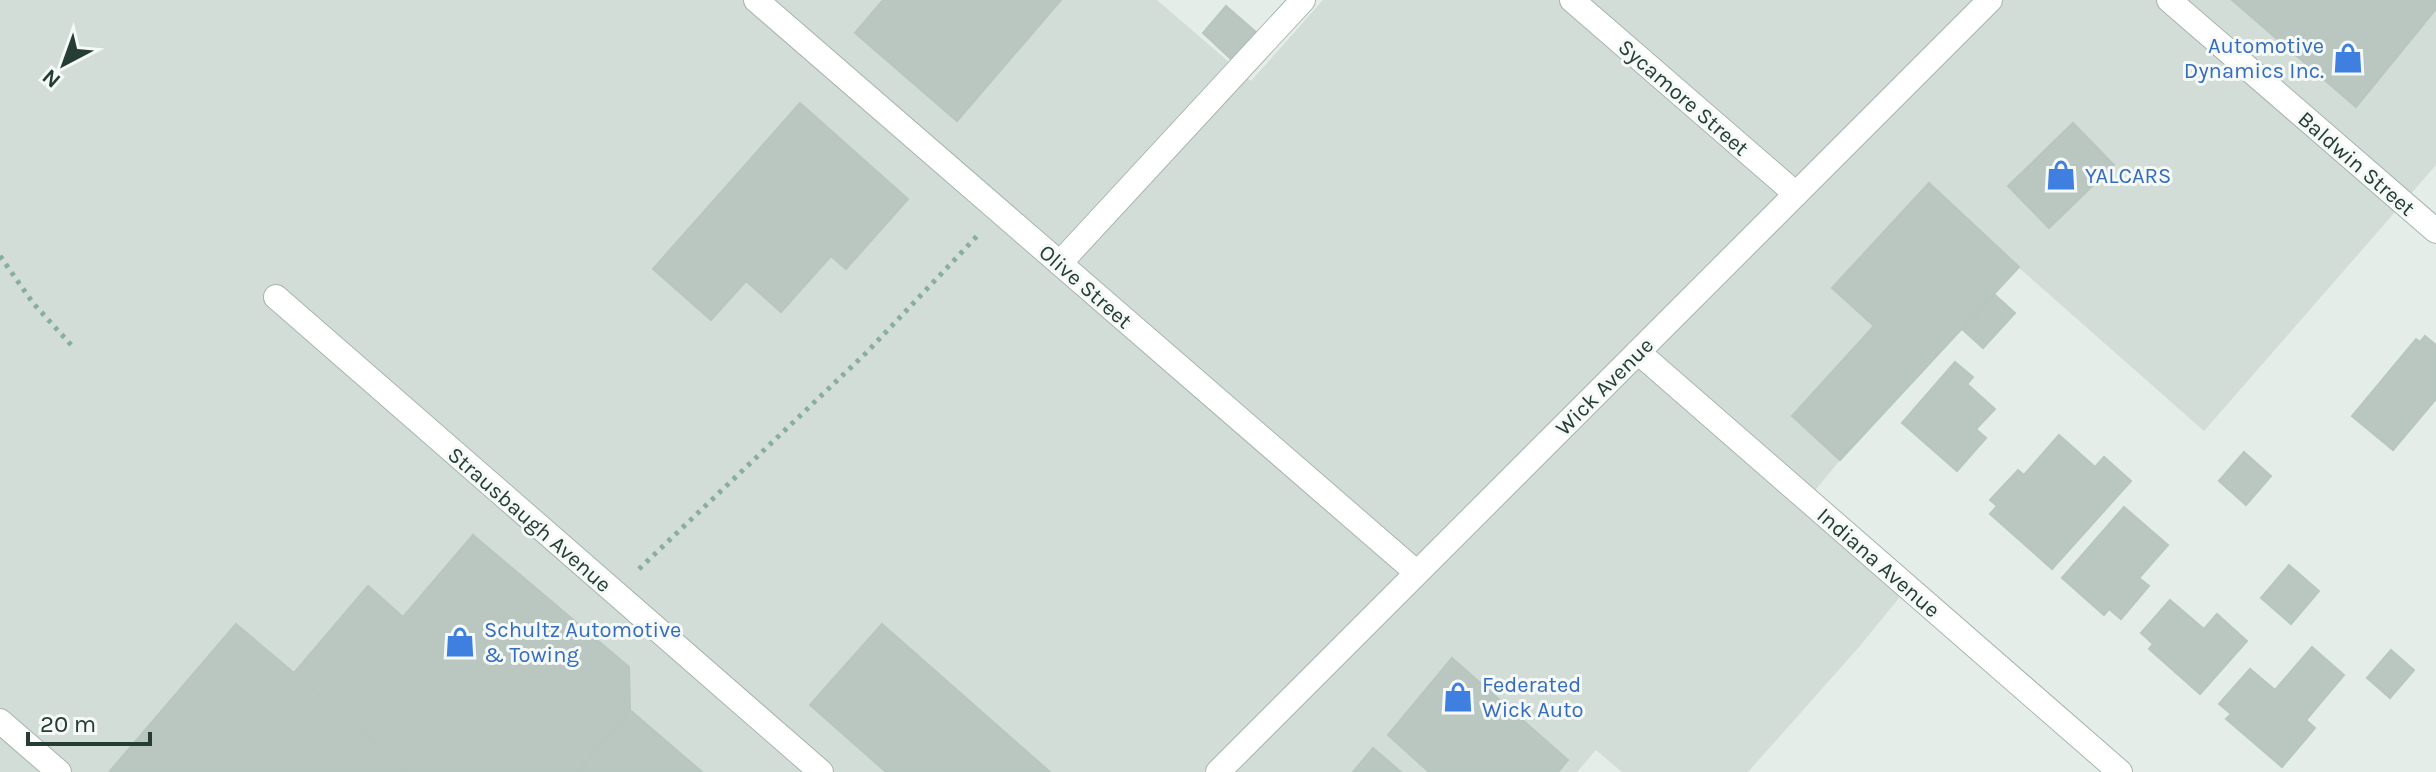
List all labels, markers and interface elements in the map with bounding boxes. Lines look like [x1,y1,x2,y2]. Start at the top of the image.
north arrow [24,24,104,104]
place label: Automotive Dynamics Inc. [2184,33,2324,84]
street label: Sycamore Street [1613,34,1754,162]
shop icon: Automotive Dynamics Inc. [2331,41,2365,75]
text: N [37,63,66,93]
street label: Baldwin Street [2293,106,2420,222]
shop icon: YALCARS [2044,158,2078,192]
place label: YALCARS [2085,163,2171,189]
street label: Olive Street [1033,239,1137,334]
street label: Wick Avenue [1550,332,1659,441]
street label: Strausbaugh Avenue [442,442,616,598]
street label: Indiana Avenue [1812,502,1945,623]
place label: Schultz Automotive & Towing [484,617,681,668]
shop icon: Schultz Automotive & Towing [443,625,477,659]
place label: Federated Wick Auto [1482,672,1583,723]
shop icon: Federated Wick Auto [1441,680,1475,714]
scale bar [28,696,150,746]
text: 20 m [40,710,96,738]

